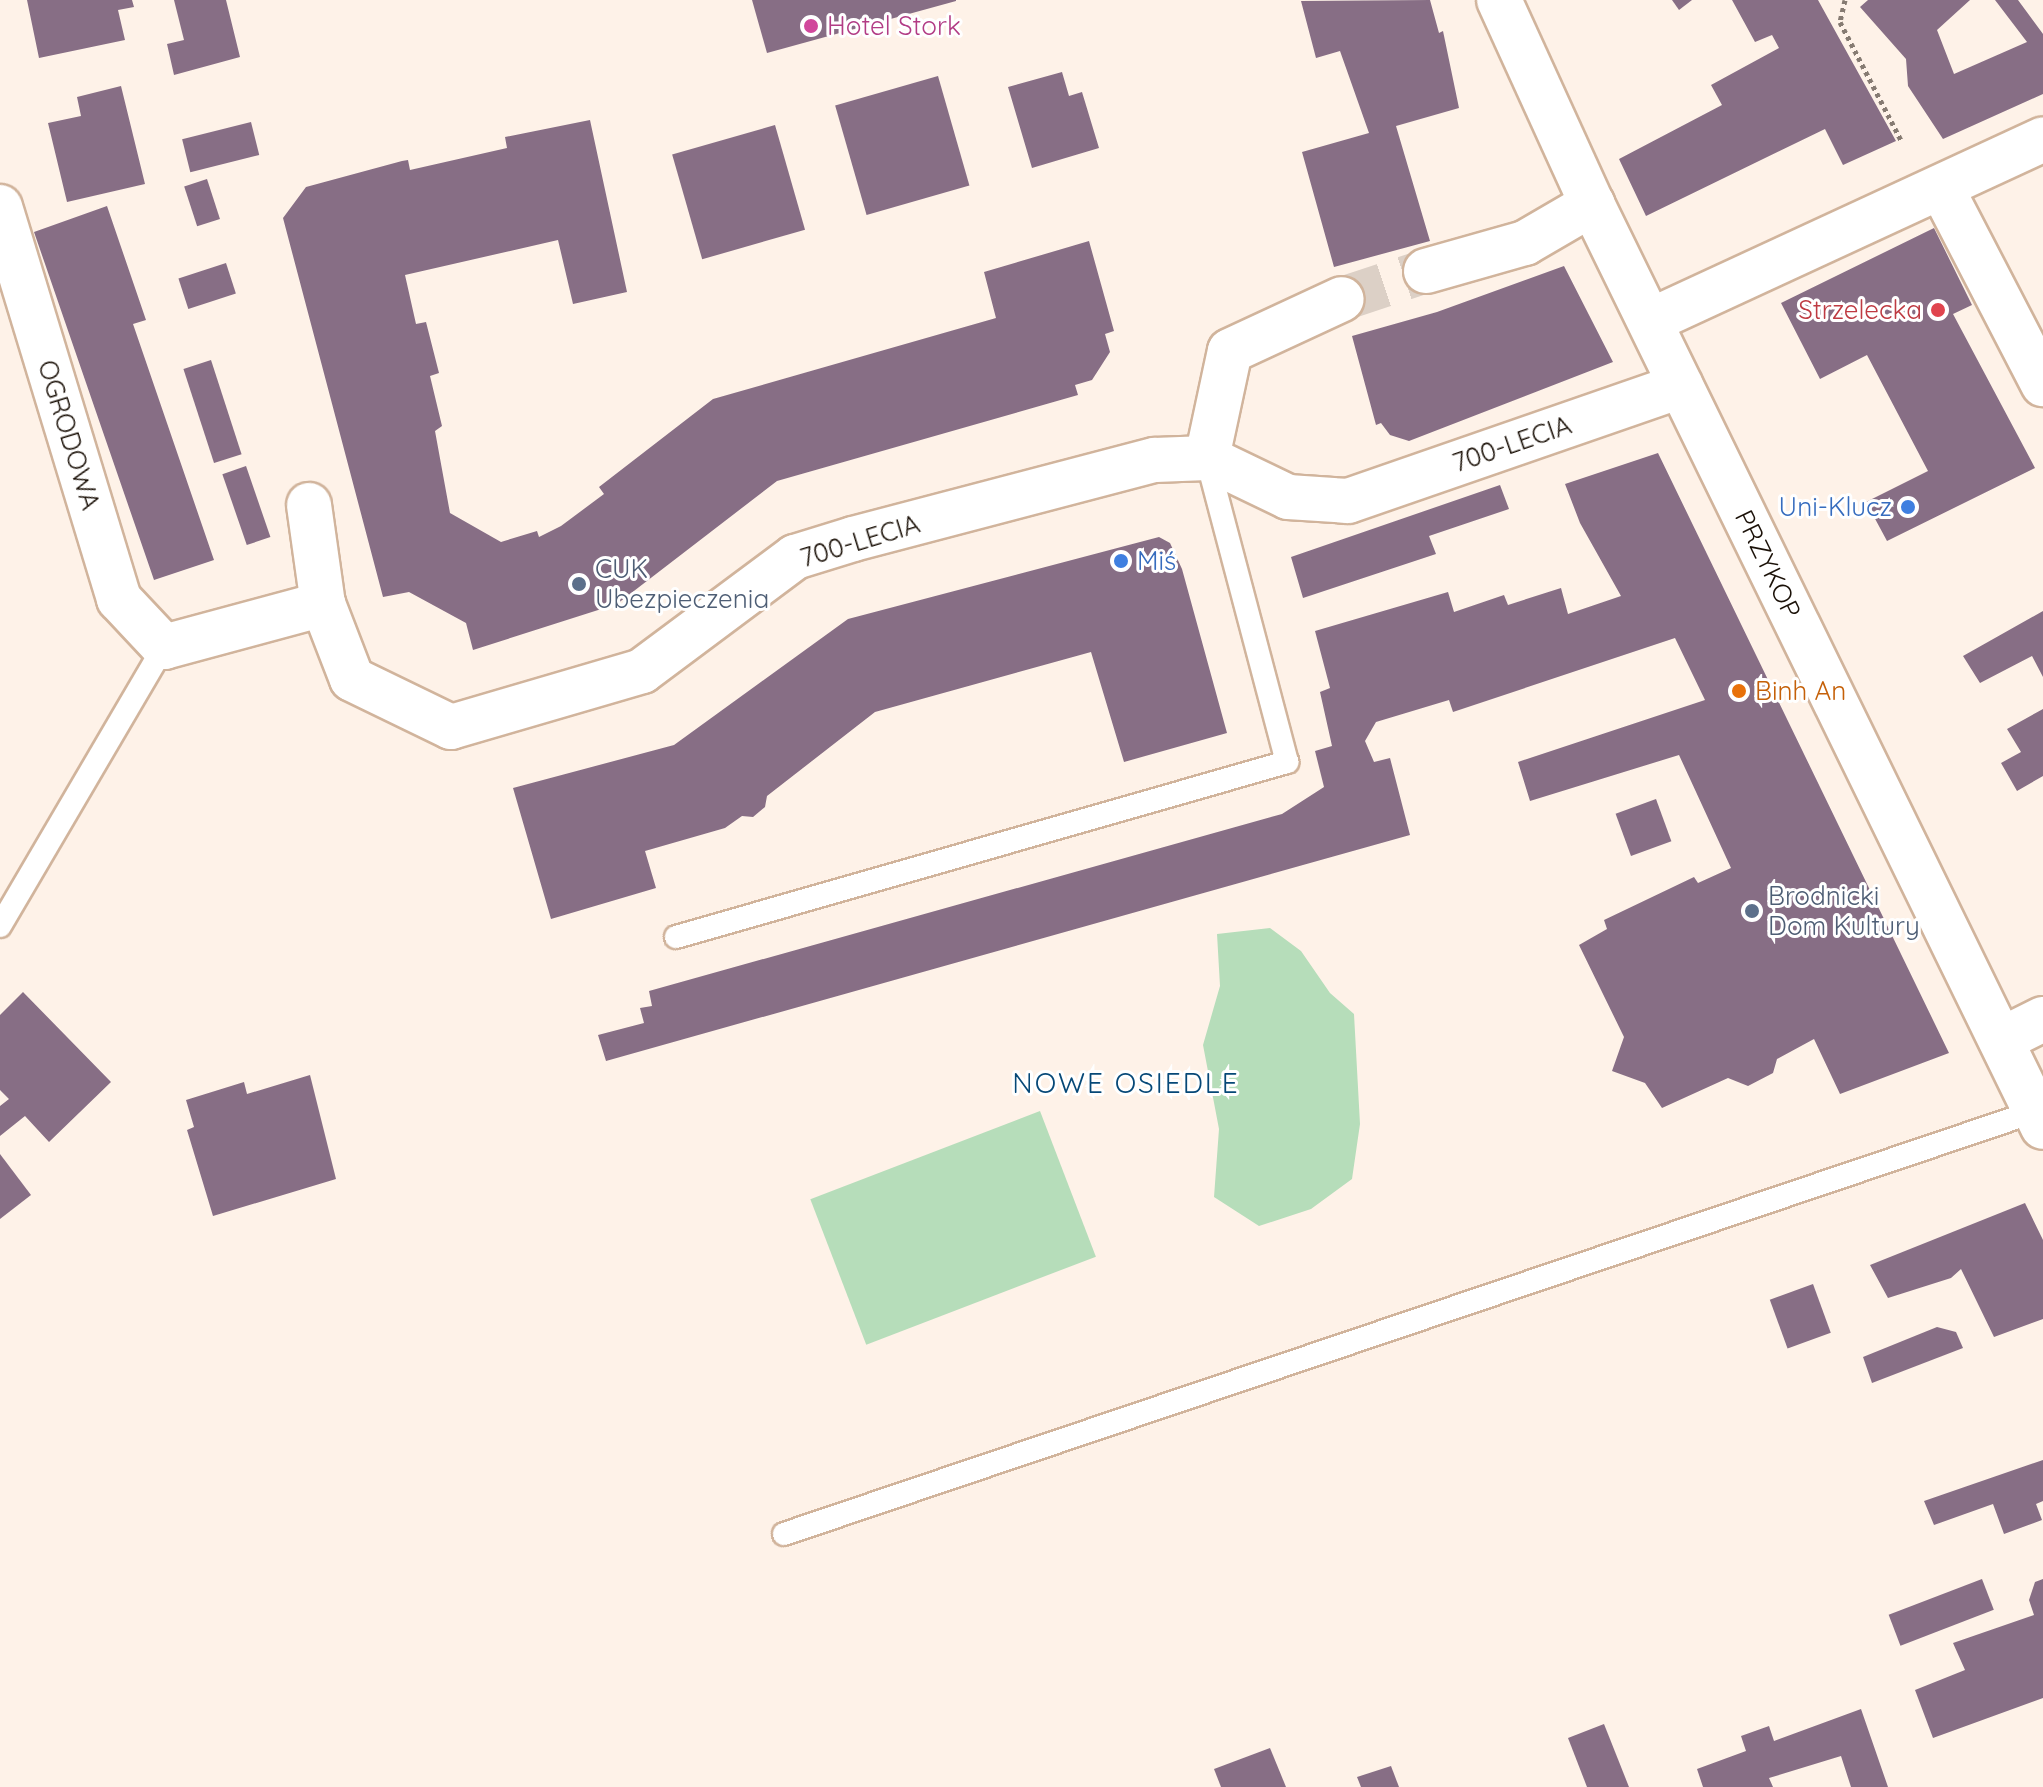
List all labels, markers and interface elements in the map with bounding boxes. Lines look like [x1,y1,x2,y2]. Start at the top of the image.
place label: Hotel Stork [827,10,961,42]
marker: Hotel Stork [802,17,820,35]
place label: Strzelecka [1798,294,1922,326]
marker: Strzelecka [1929,301,1947,319]
street label: OGRODOWA [31,356,107,514]
street label: 700-LECIA [1449,409,1575,479]
place label: Uni-Klucz [1779,491,1892,523]
marker: Uni-Klucz [1899,498,1917,516]
street label: PRZYKOP [1728,505,1808,623]
street label: 700-LECIA [796,508,924,574]
place label: Miś [1137,545,1176,577]
marker: Miś [1112,552,1130,570]
place label: CUK Ubezpieczenia [595,553,769,614]
marker: CUK Ubezpieczenia [570,575,588,593]
place label: Binh An [1755,675,1846,707]
marker: Binh An [1730,682,1748,700]
place label: Brodnicki Dom Kultury [1768,880,1920,942]
marker: Brodnicki Dom Kultury [1743,902,1761,920]
district label: NOWE OSIEDLE [1012,1066,1240,1100]

